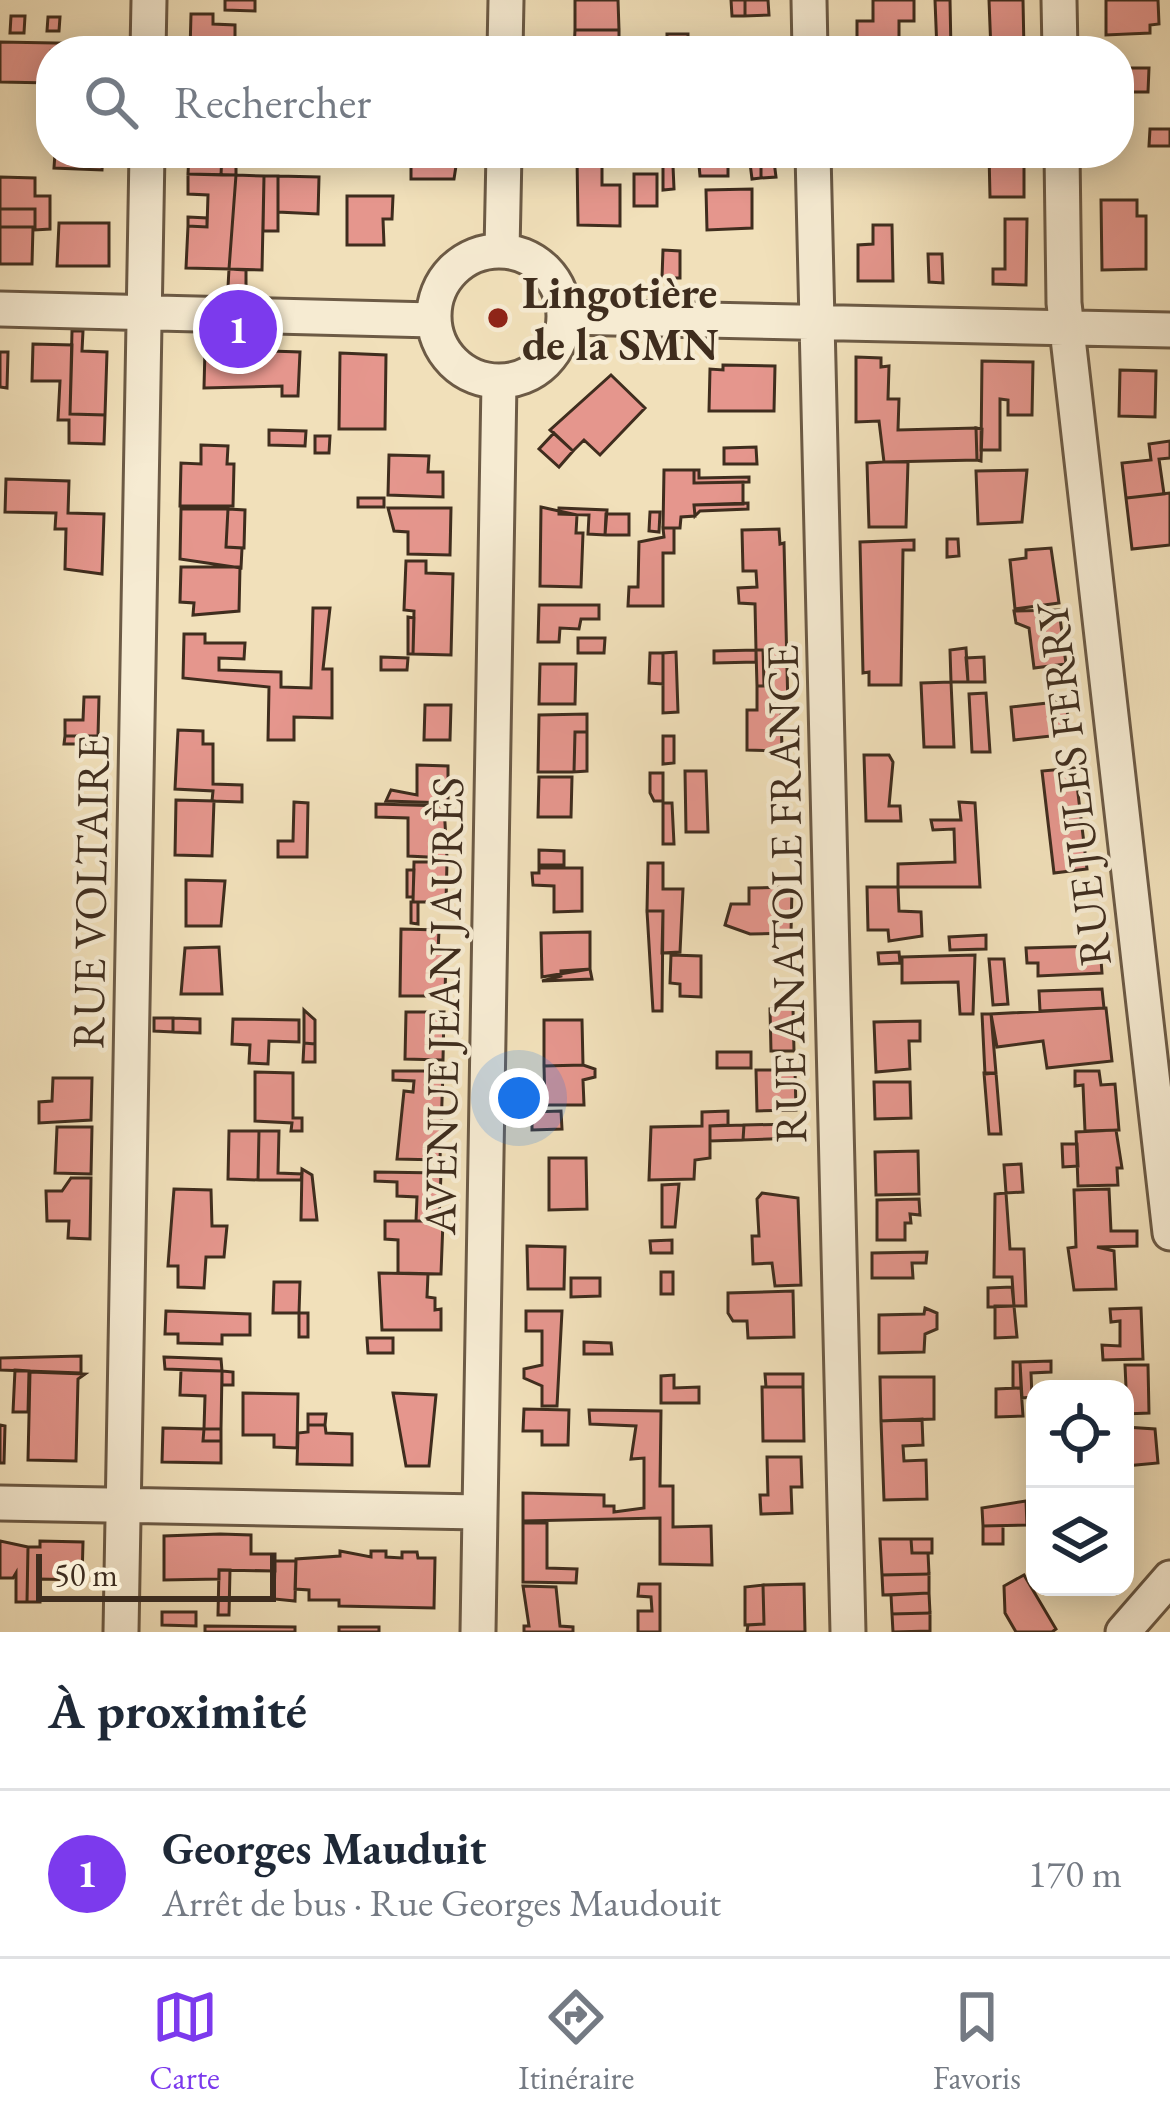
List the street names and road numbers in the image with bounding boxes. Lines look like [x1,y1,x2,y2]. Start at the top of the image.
street label: RUE JULES FERRY [1022,598,1124,970]
street label: RUE ANATOLE FRANCE [753,644,819,1144]
street label: RUE VOLTAIRE [58,735,122,1049]
street label: AVENUE JEAN JAURÈS [410,776,476,1237]

